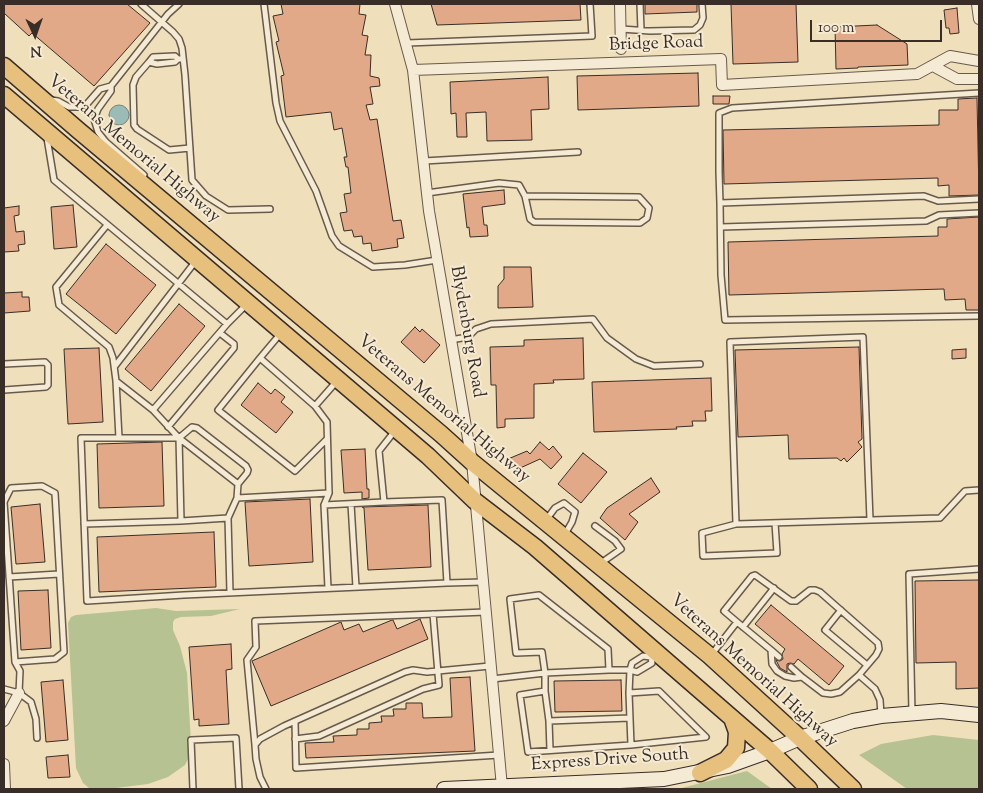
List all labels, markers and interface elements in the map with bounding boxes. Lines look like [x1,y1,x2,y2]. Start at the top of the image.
north arrow [10,10,60,60]
scale bar [813,10,946,42]
text: 100 m [818,18,854,39]
street label: Bridge Road [608,33,704,57]
text: N [30,40,42,60]
street label: Veterans Memorial Highway [42,71,224,229]
street label: Blydenburg Road [444,264,488,400]
street label: Veterans Memorial Highway [352,331,534,489]
street label: Veterans Memorial Highway [664,591,842,753]
street label: Express Drive South [530,745,690,777]

